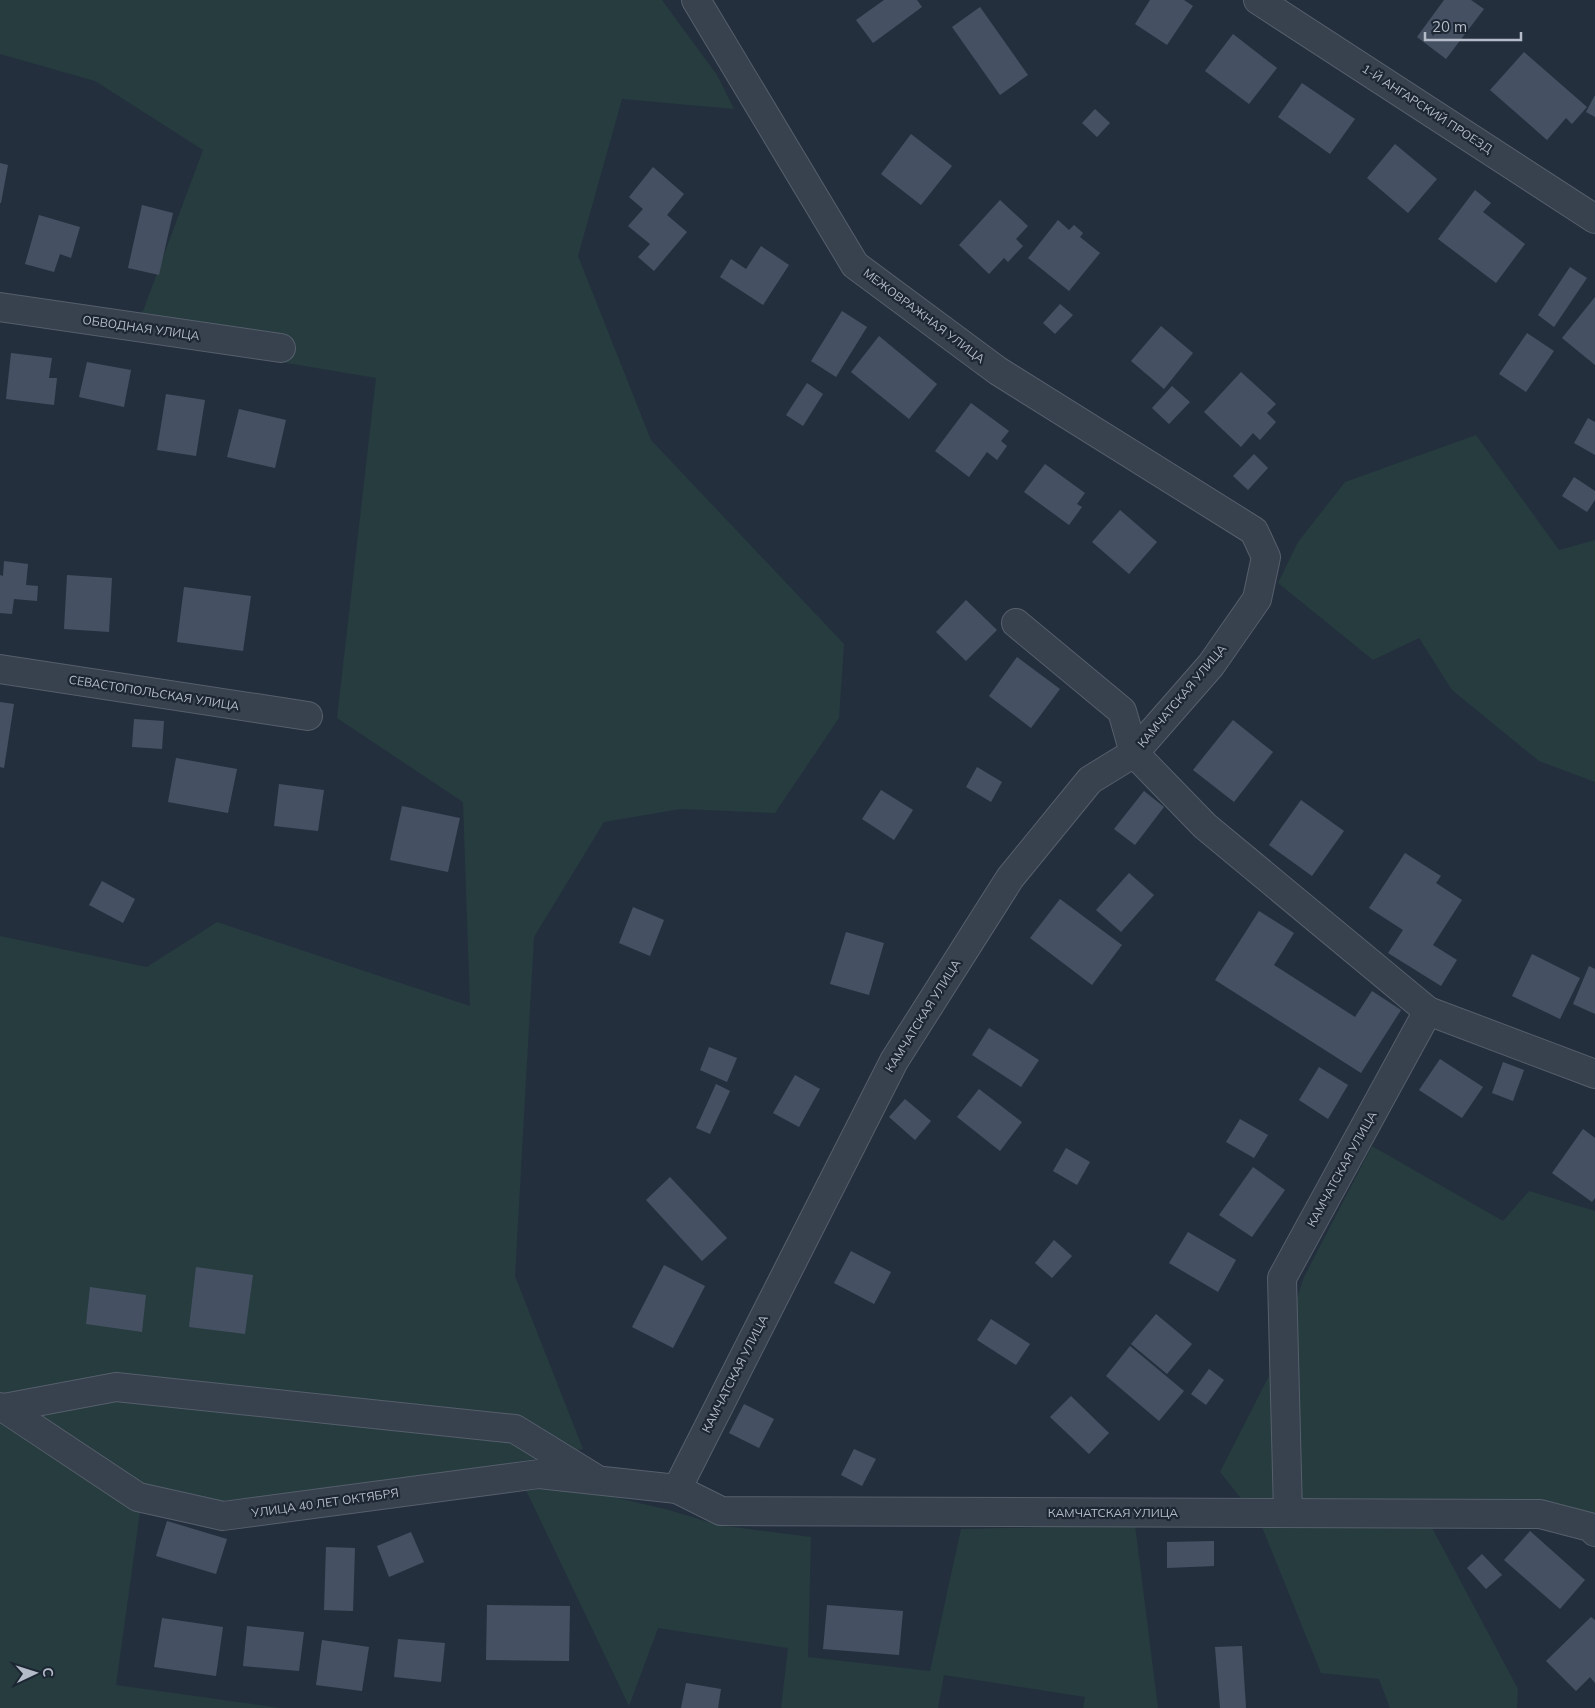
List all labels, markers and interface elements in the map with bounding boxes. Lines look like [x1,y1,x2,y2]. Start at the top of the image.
scale bar [1425,10,1521,42]
text: 20 m [1432,17,1467,36]
street label: 1-Й АНГАРСКИЙ ПРОЕЗД [1359,61,1496,157]
street label: МЕЖОВРАЖНАЯ УЛИЦА [861,265,988,366]
street label: ОБВОДНАЯ УЛИЦА [82,312,201,343]
street label: КАМЧАТСКАЯ УЛИЦА [1134,641,1229,750]
street label: СЕВАСТОПОЛЬСКАЯ УЛИЦА [68,672,240,713]
street label: КАМЧАТСКАЯ УЛИЦА [882,956,964,1075]
street label: КАМЧАТСКАЯ УЛИЦА [1303,1108,1380,1229]
street label: КАМЧАТСКАЯ УЛИЦА [698,1312,771,1435]
street label: УЛИЦА 40 ЛЕТ ОКТЯБРЯ [249,1485,399,1520]
street label: КАМЧАТСКАЯ УЛИЦА [1048,1505,1178,1520]
north arrow [10,1648,60,1698]
text: С [39,1667,57,1678]

